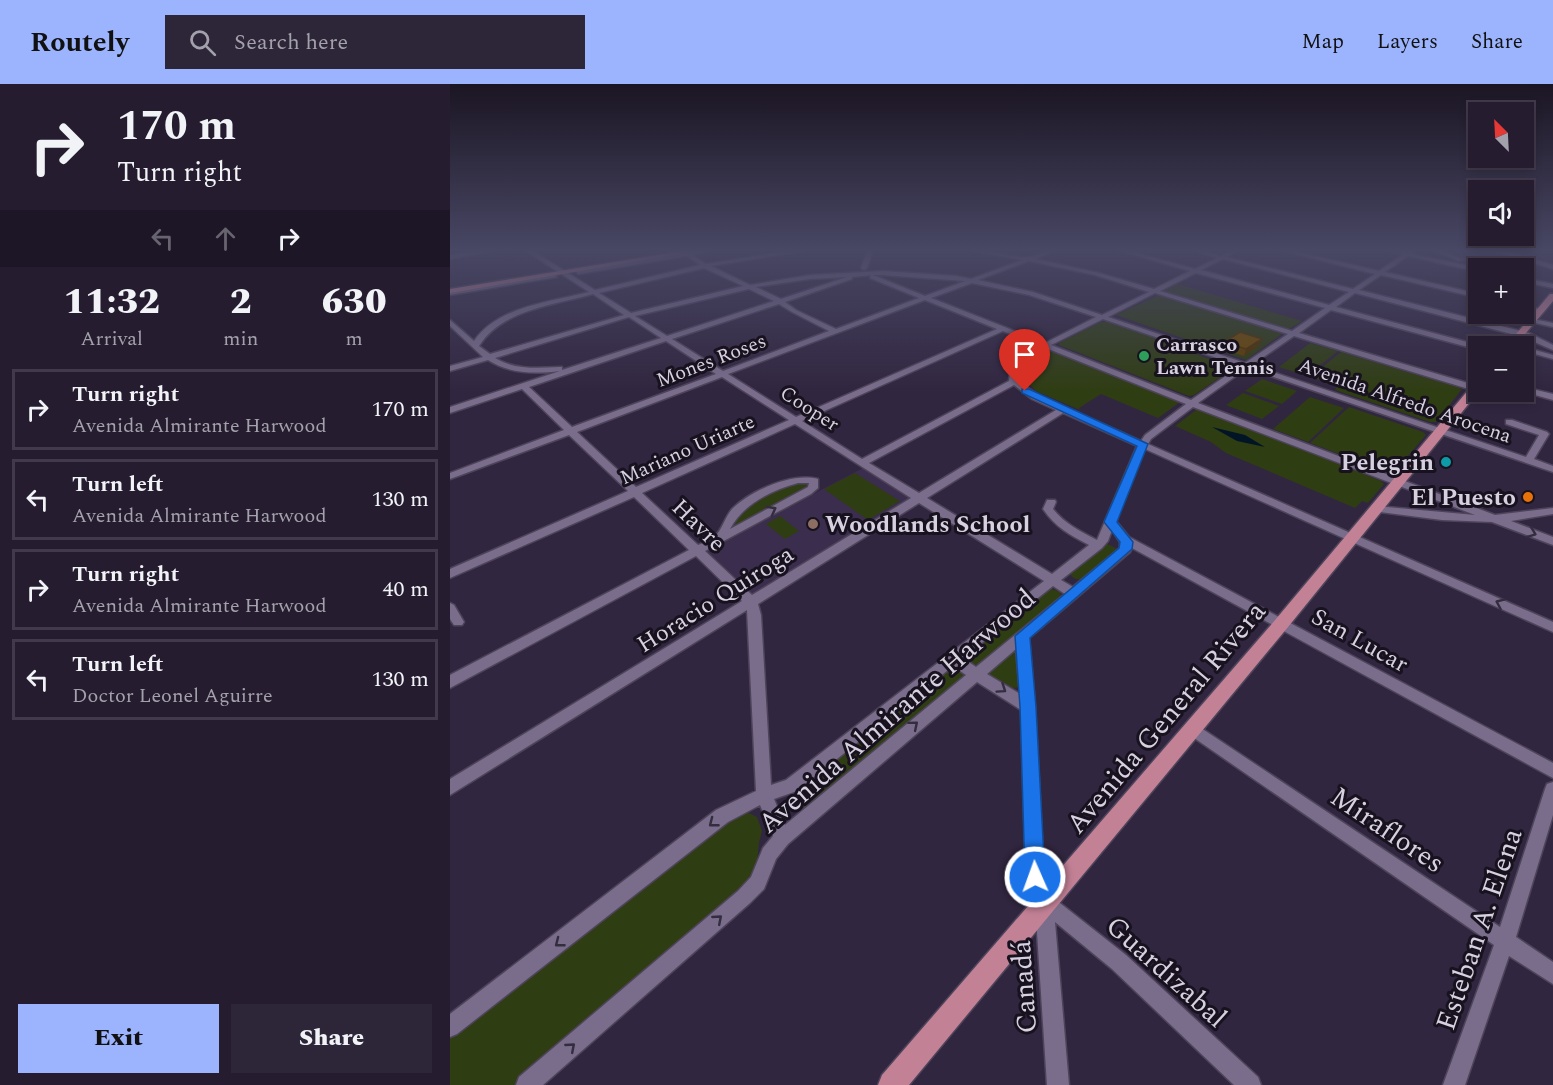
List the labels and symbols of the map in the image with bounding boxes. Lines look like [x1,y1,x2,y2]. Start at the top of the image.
north arrow [1468,102,1534,168]
street label: Mones Roses [652,326,771,396]
pin [999,329,1050,391]
place label: Carrasco Lawn Tennis [1156,330,1274,383]
marker: Carrasco Lawn Tennis [1137,349,1151,363]
street label: Avenida Alfredo Arocena [1294,350,1516,452]
street label: Cooper [774,378,845,439]
street label: Mariano Uriarte [615,407,760,493]
place label: Pelegrin [1340,445,1434,481]
marker: Pelegrin [1439,455,1453,469]
place label: El Puesto [1411,480,1516,516]
marker: El Puesto [1521,490,1535,504]
street label: Havre [663,491,734,561]
one-way arrow [766,506,776,517]
place label: Woodlands School [825,507,1031,543]
marker: Woodlands School [806,517,820,531]
one-way arrow [1526,526,1537,538]
street label: Horacio Quiroga [630,537,801,663]
street label: Avenida Almirante Harwood [748,578,1046,844]
street label: Avenida General Rivera [1056,592,1277,844]
street label: San Lucar [1304,599,1415,682]
one-way arrow [1495,599,1506,611]
one-way arrow [995,682,1006,693]
one-way arrow [907,722,918,733]
street label: Miraflores [1321,776,1453,884]
one-way arrow [708,816,719,827]
street label: Esteban A. Elena [1425,822,1534,1036]
position arrow [1003,845,1067,909]
street label: Guardizabal [1095,906,1237,1039]
one-way arrow [711,915,722,926]
one-way arrow [554,935,565,946]
street label: Canadá [1000,939,1049,1035]
one-way arrow [564,1043,575,1054]

